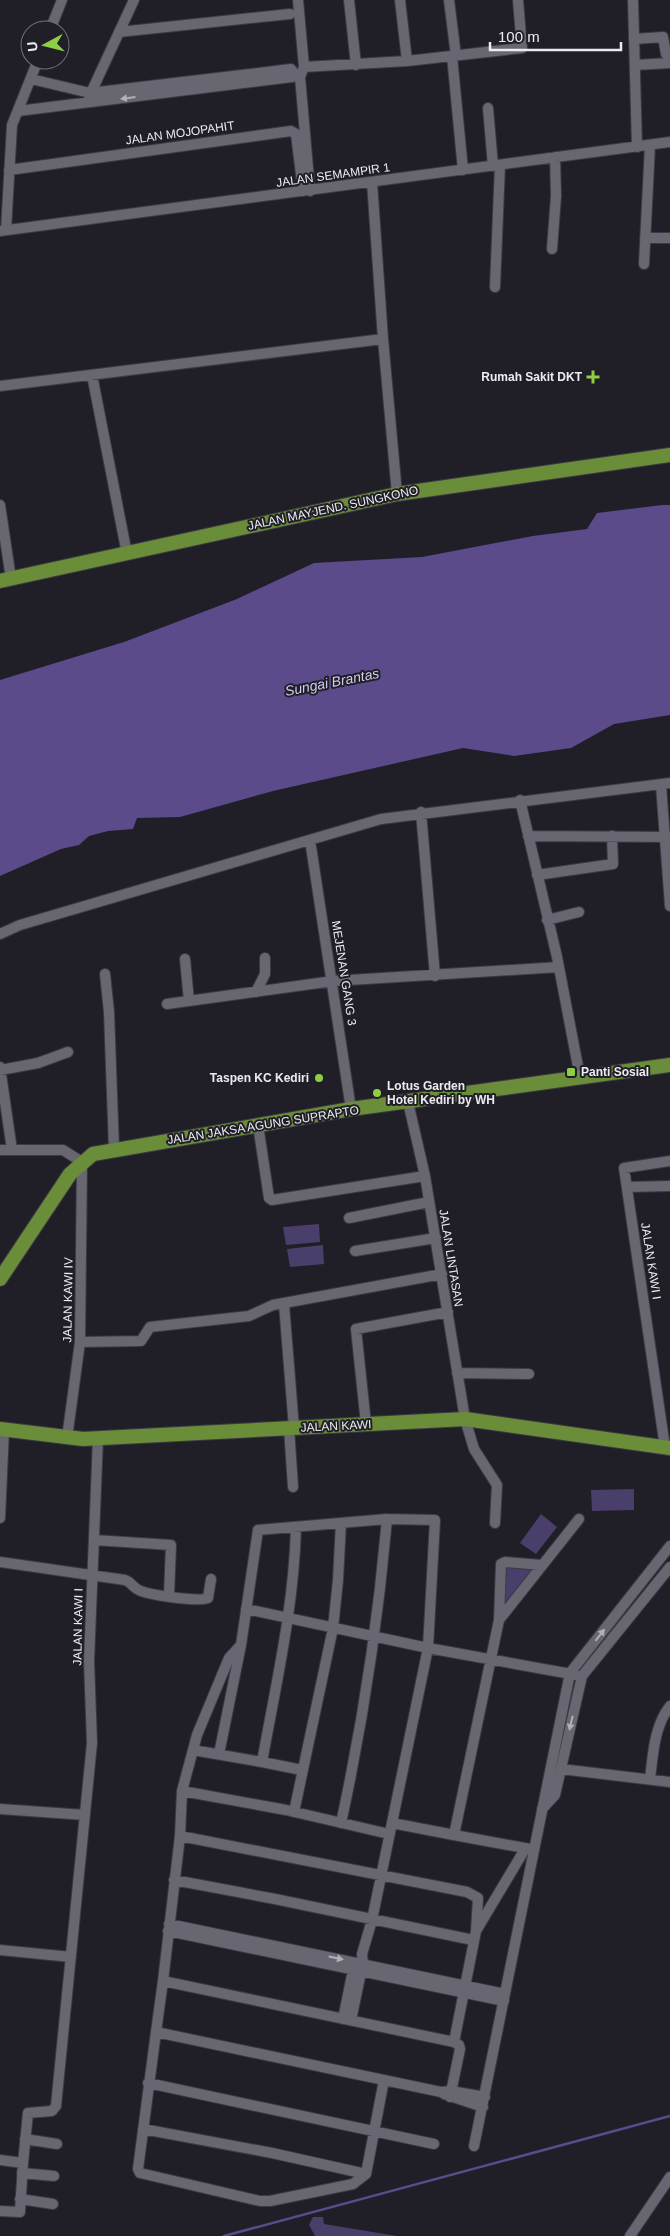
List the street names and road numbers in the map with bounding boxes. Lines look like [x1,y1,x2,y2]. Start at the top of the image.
street label: JALAN MOJOPAHIT [125,118,236,148]
street label: JALAN SEMAMPIR 1 [275,160,391,190]
street label: JALAN MAYJEND. SUNGKONO [247,483,419,533]
street label: MEJENAN GANG 3 [329,920,359,1027]
street label: JALAN JAKSA AGUNG SUPRAPTO [166,1103,360,1147]
street label: JALAN LINTASAN [436,1208,466,1308]
street label: JALAN KAWI I [638,1222,664,1300]
street label: JALAN KAWI IV [60,1257,76,1343]
street label: JALAN KAWI [300,1417,372,1435]
street label: JALAN KAWI I [70,1588,86,1666]

